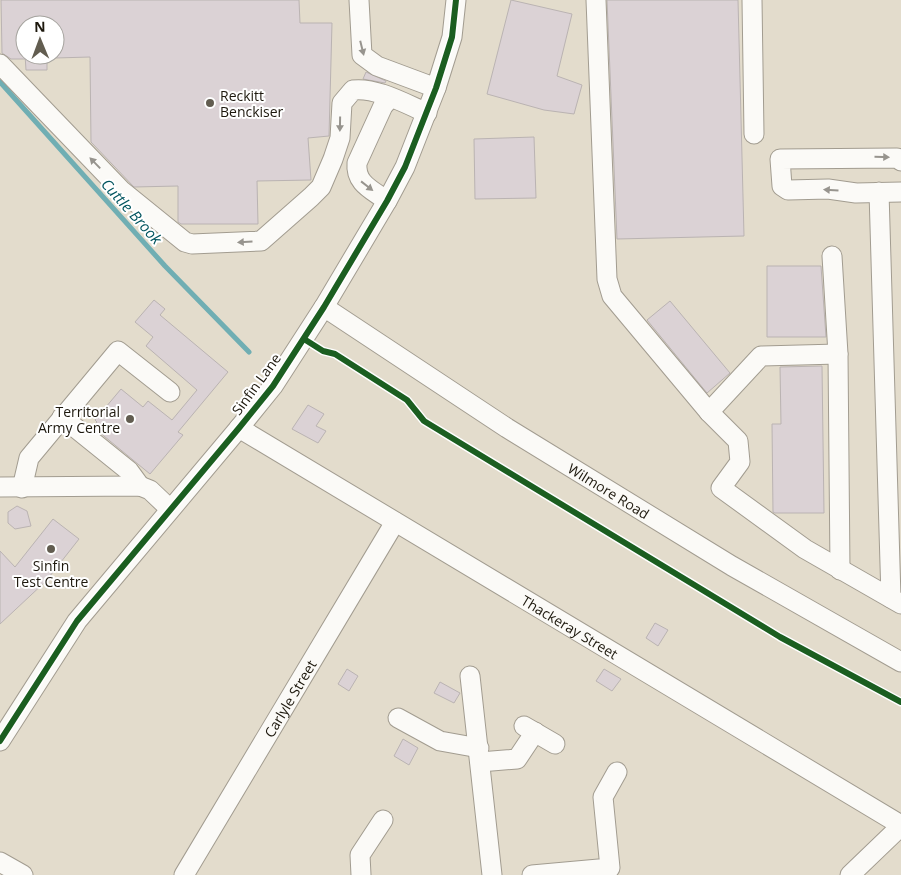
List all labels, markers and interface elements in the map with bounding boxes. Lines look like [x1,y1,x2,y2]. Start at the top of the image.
north arrow [15,15,65,65]
text: N [34,17,46,36]
one-way arrow [358,40,366,56]
place label: Reckitt Benckiser [220,86,284,121]
marker: Reckitt Benckiser [204,97,216,109]
one-way arrow [336,117,344,133]
one-way arrow [875,154,891,162]
one-way arrow [89,158,101,170]
water label: Cuttle Brook [97,174,167,249]
one-way arrow [360,181,374,191]
one-way arrow [822,186,838,194]
one-way arrow [237,238,253,246]
street label: Sinfin Lane [227,349,285,419]
place label: Territorial Army Centre [38,402,120,437]
marker: Territorial Army Centre [124,413,136,425]
street label: Wilmore Road [565,458,653,523]
marker: Sinfin Test Centre [45,543,57,555]
place label: Sinfin Test Centre [14,556,88,591]
street label: Thackeray Street [518,590,622,663]
street label: Carlyle Street [259,656,320,740]

